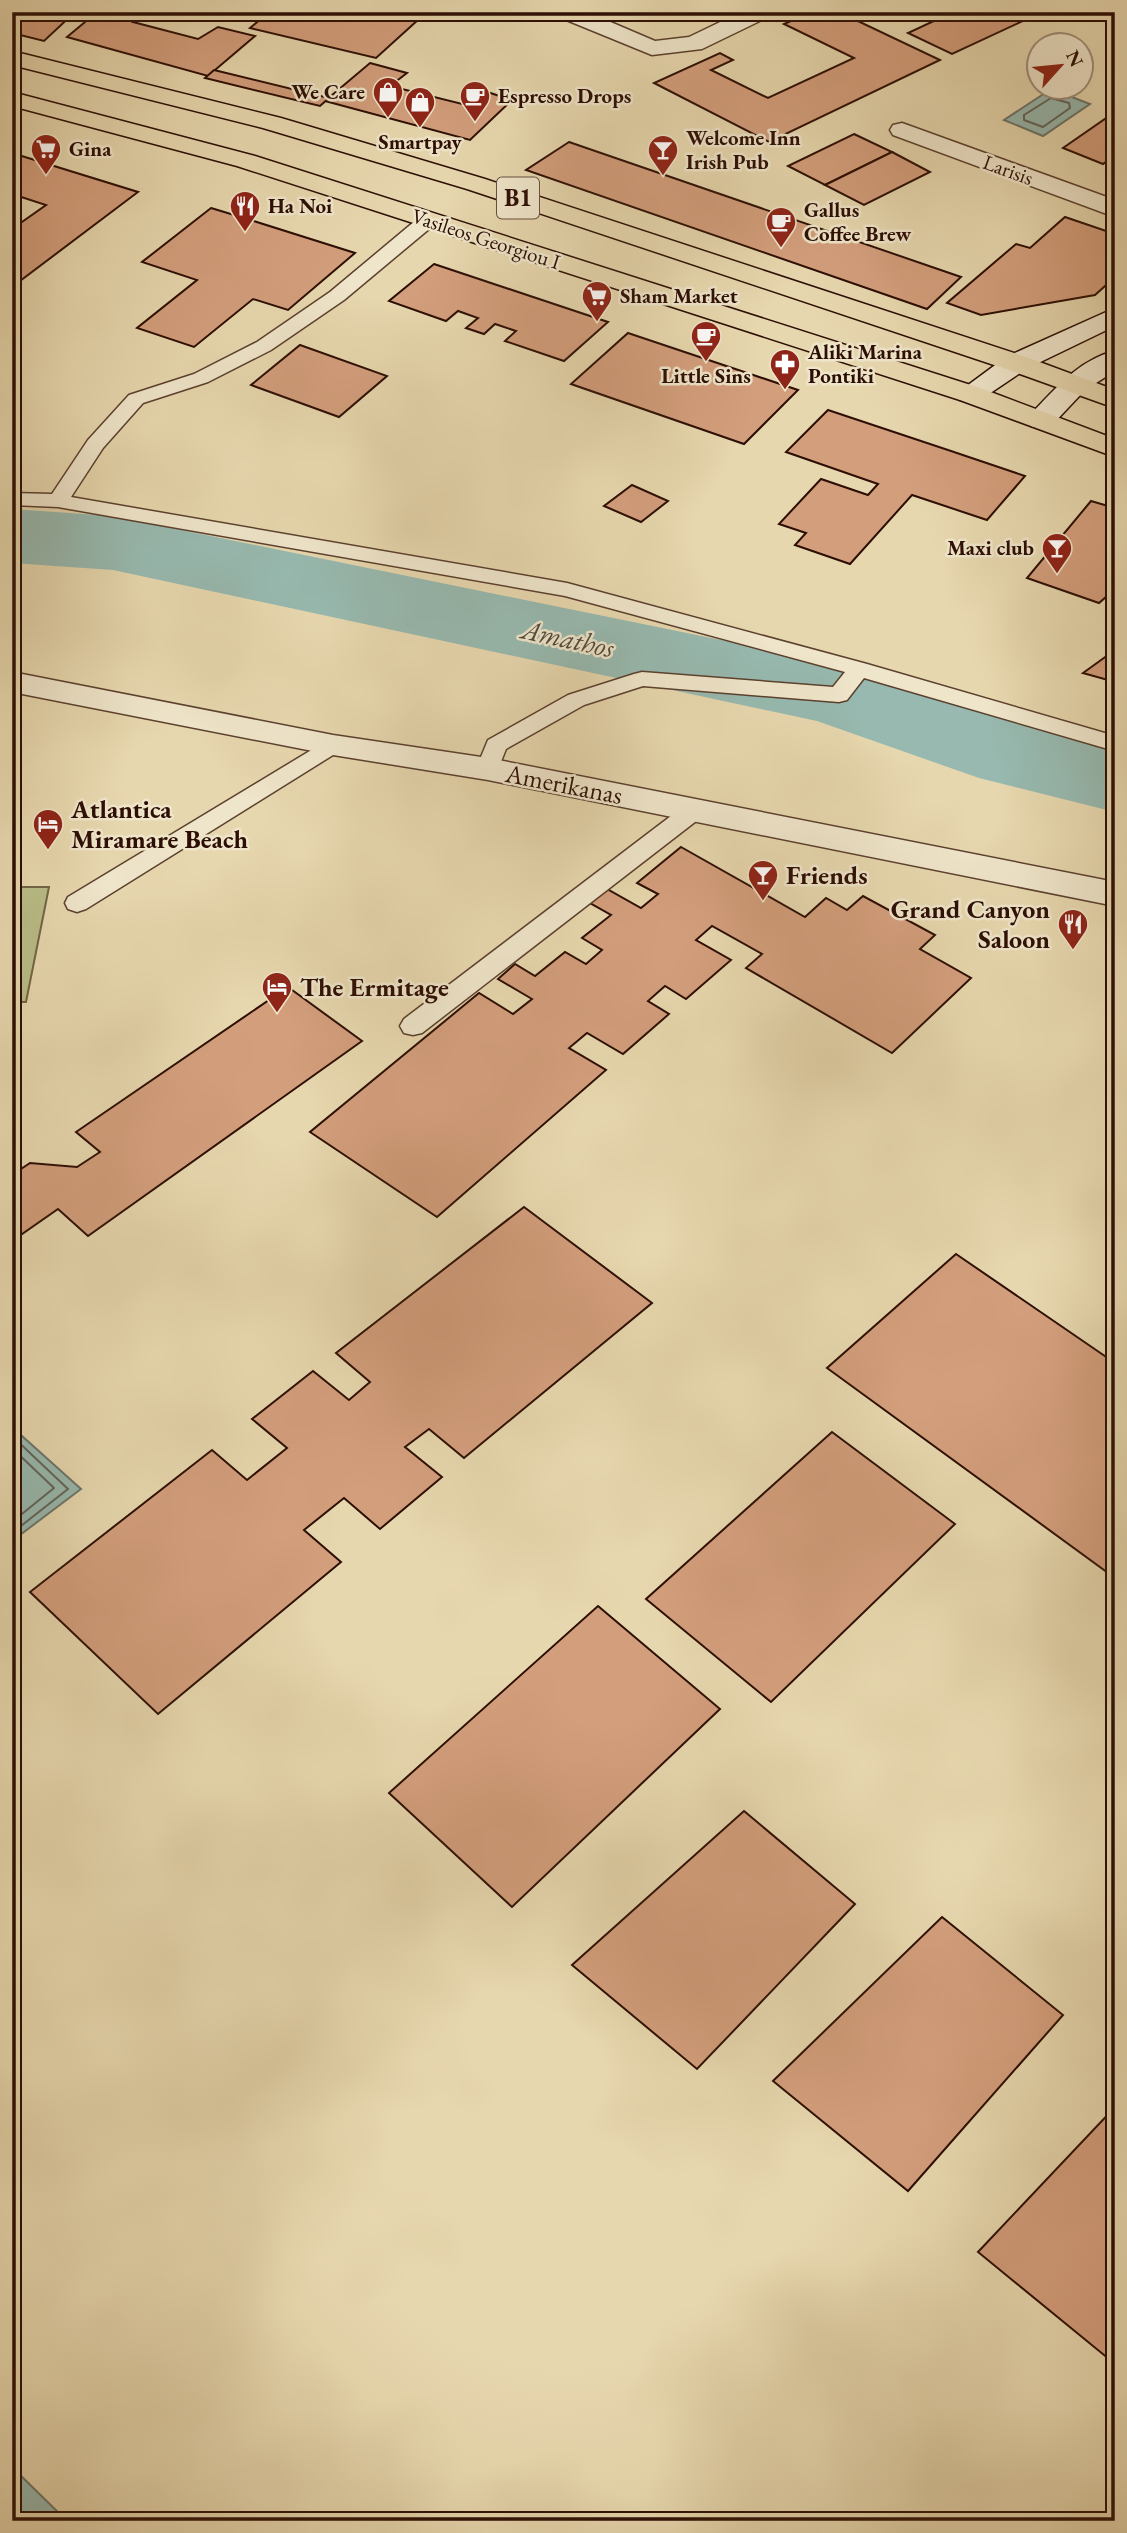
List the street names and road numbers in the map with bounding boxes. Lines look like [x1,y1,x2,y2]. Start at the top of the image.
street label: Larisis [979,148,1037,191]
road number: B1 [497,178,539,218]
street label: Vasileos Georgiou I [409,202,564,275]
street label: Amerikanas [502,756,625,812]

